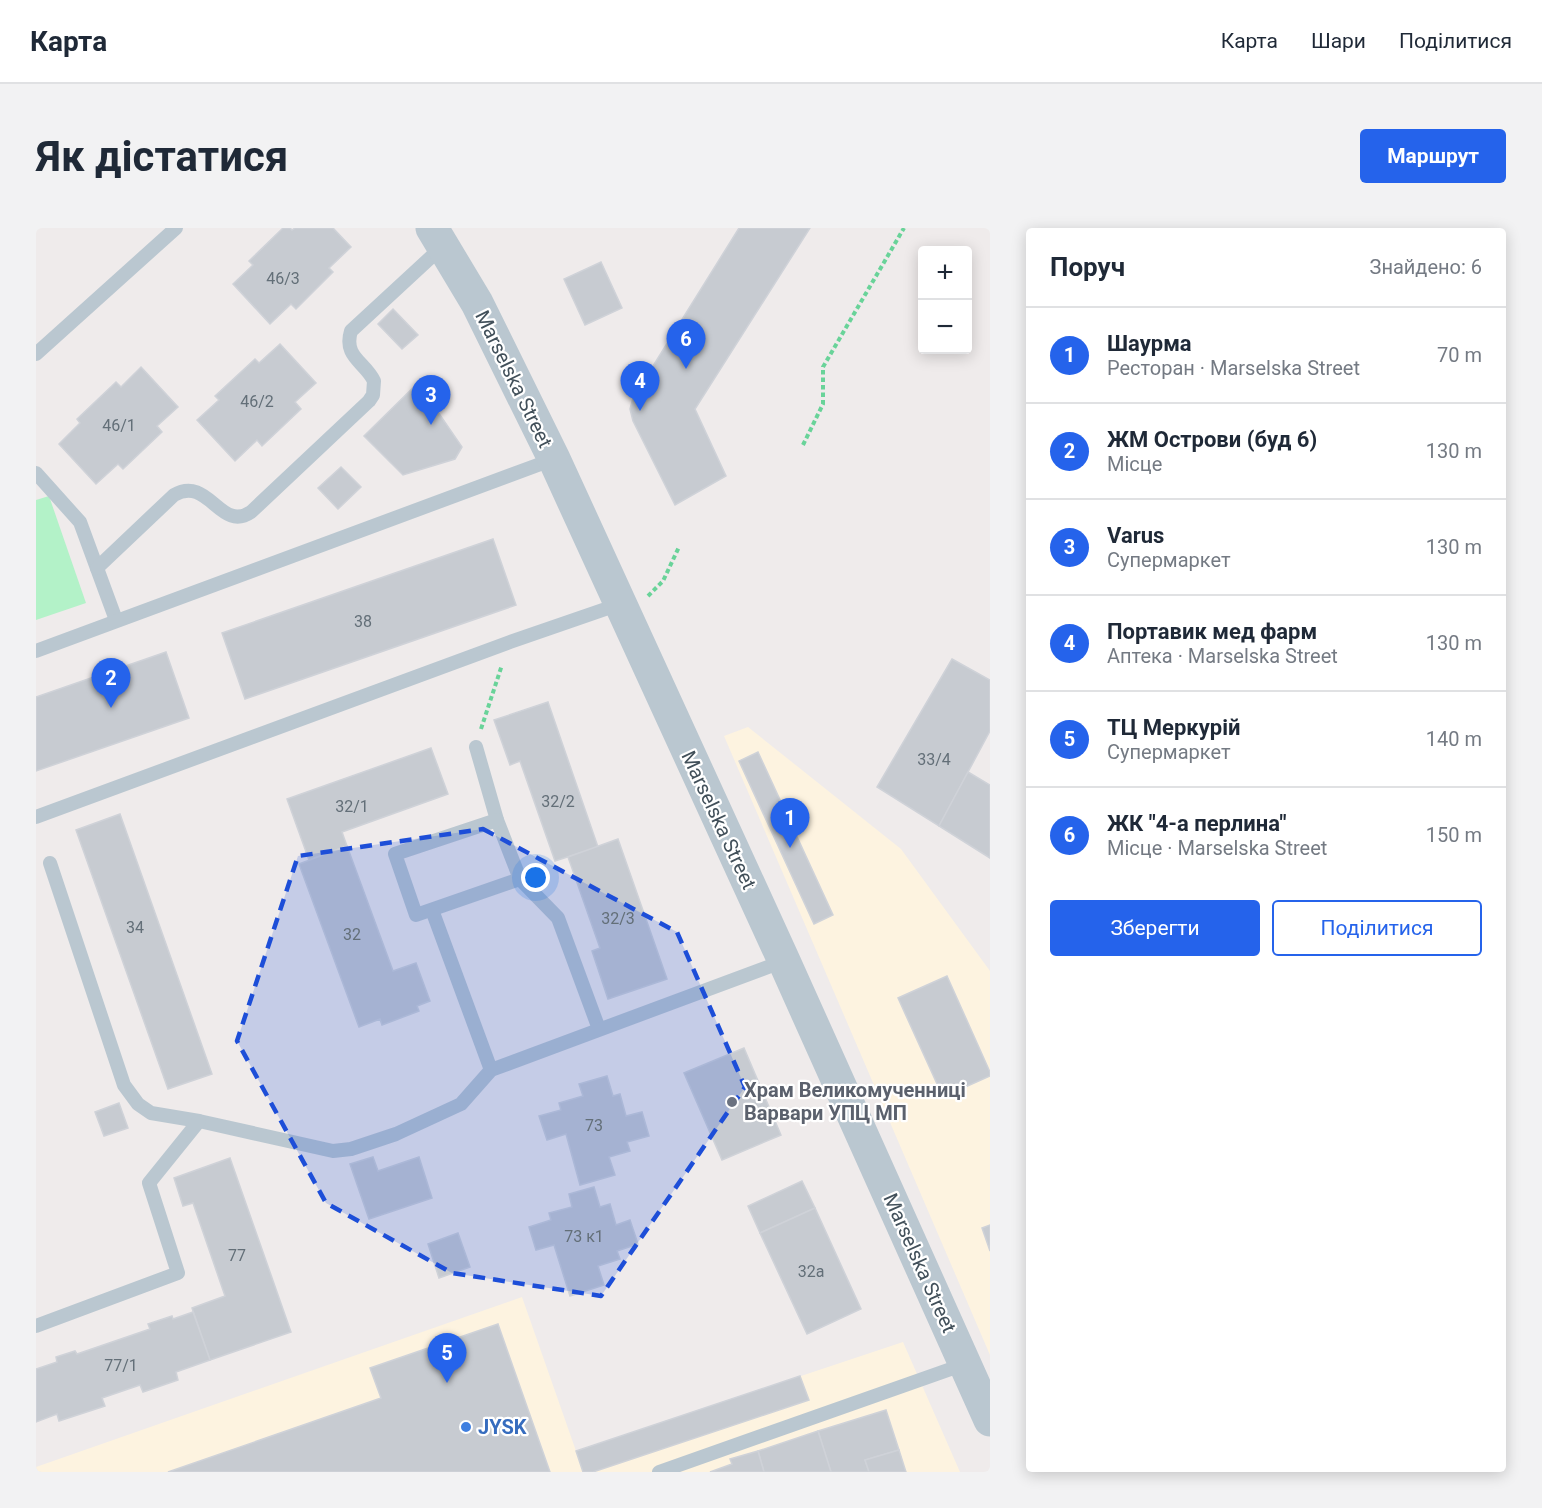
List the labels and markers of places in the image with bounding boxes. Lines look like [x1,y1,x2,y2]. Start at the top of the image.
pin: 6 [666,320,706,369]
pin: 4 [620,362,660,411]
pin: 3 [412,376,450,425]
pin: 2 [92,658,130,708]
pin: 1 [770,798,810,848]
place label: Храм Великомученниці Варвари УПЦ МП [744,1078,966,1125]
marker: Храм Великомученниці Варвари УПЦ МП [725,1095,739,1109]
pin: 5 [428,1334,466,1383]
place label: JYSK [478,1415,527,1439]
marker: JYSK [459,1420,473,1434]

